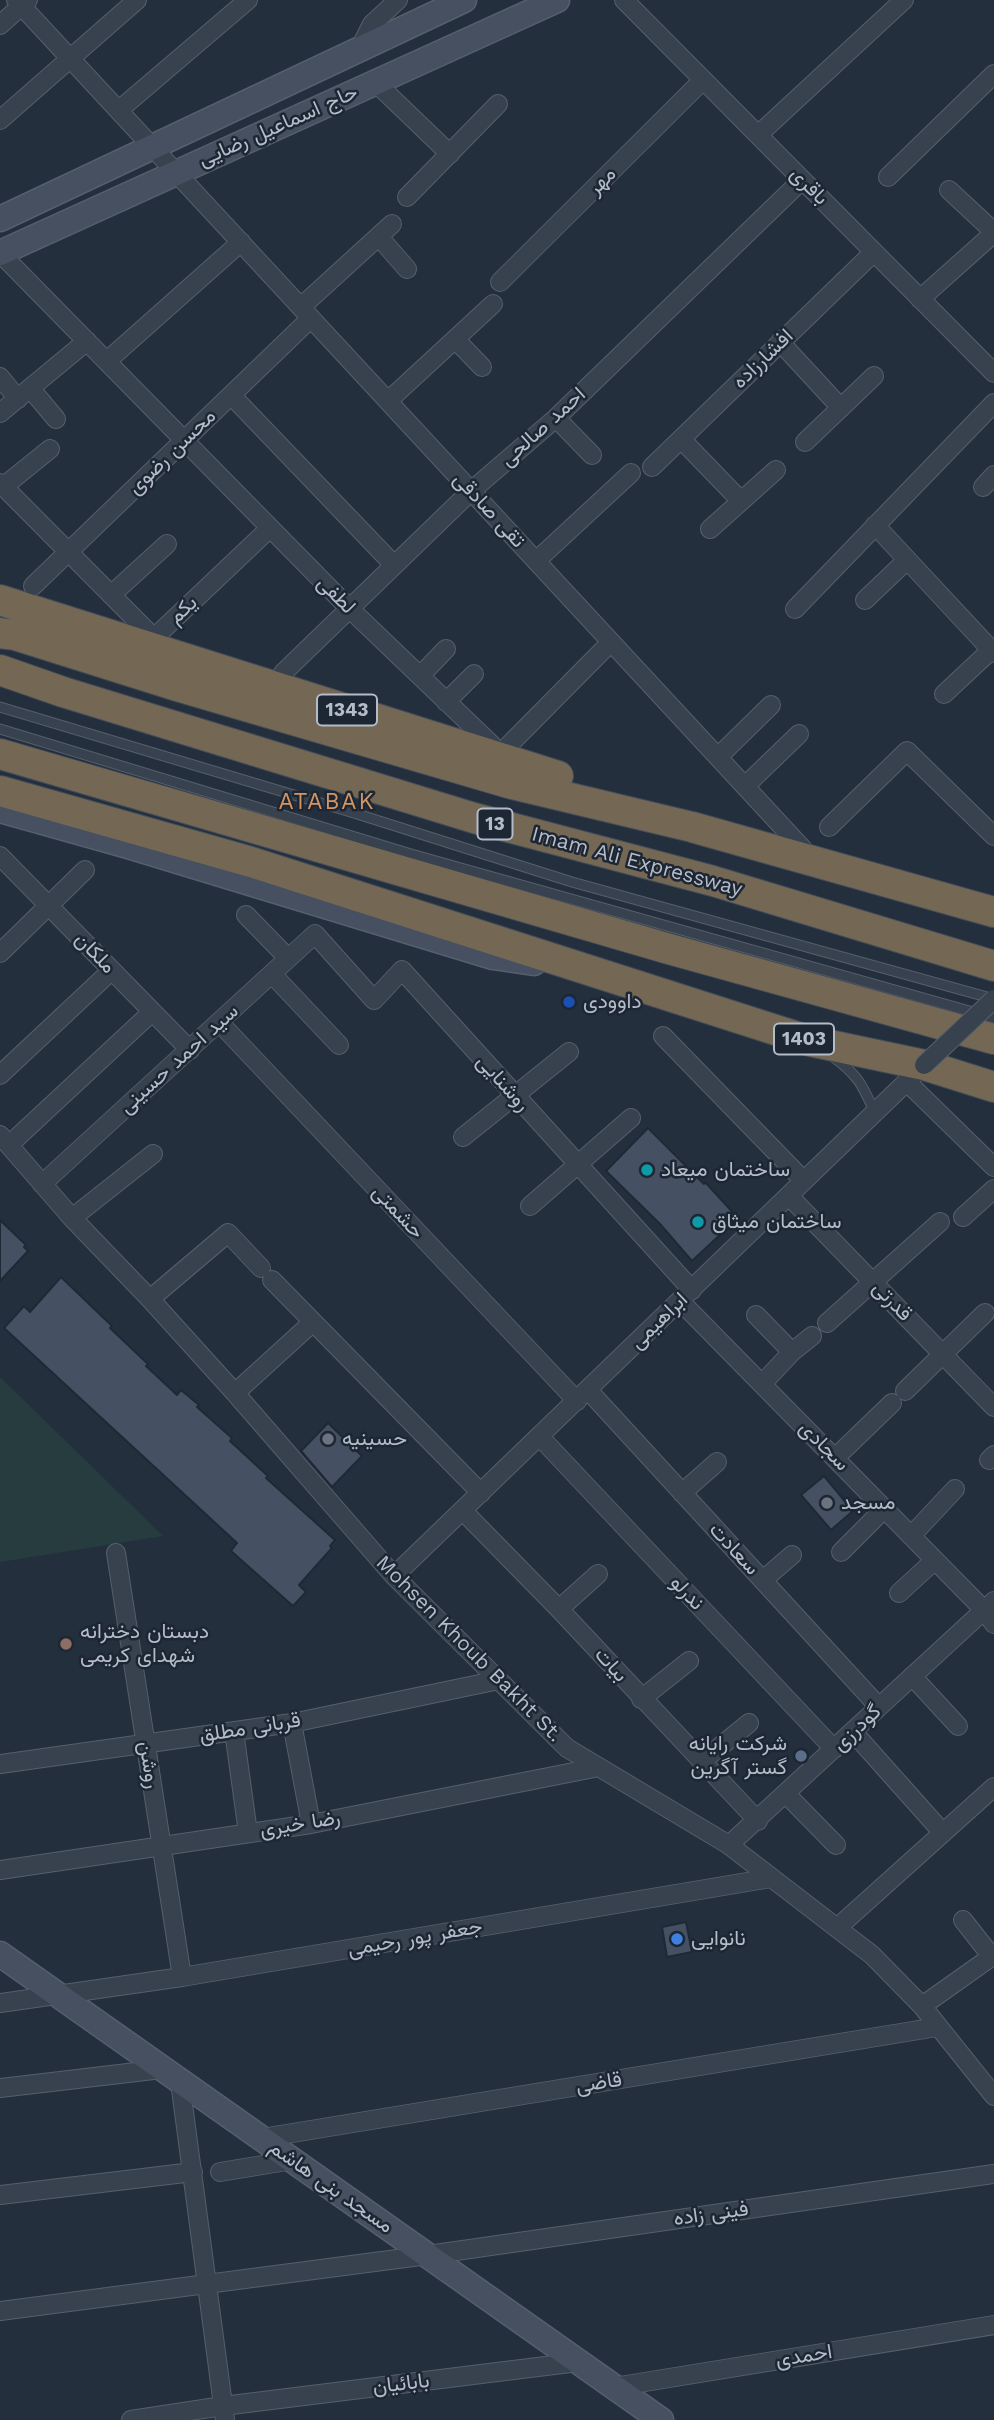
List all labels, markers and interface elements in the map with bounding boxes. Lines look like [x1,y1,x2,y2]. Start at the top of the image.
street label: حاج اسماعیل رضایی [194,80,362,172]
street label: باقری [784,161,834,211]
street label: مهر [583,162,621,200]
street label: افشارزاده [727,324,799,394]
street label: احمد صالحی [495,382,591,472]
street label: محسن رضوی [123,404,221,500]
street label: تقی صادقی [448,467,530,553]
street label: لطفی [311,570,361,620]
street label: یکم [163,590,203,630]
road number: 1343 [317,694,377,726]
district label: ATABAK [279,788,375,816]
road number: 13 [477,808,512,839]
street label: Imam Ali Expressway [529,822,745,902]
street label: ملکان [69,927,121,979]
place label: داوودی [583,989,641,1015]
marker: داوودی [561,994,577,1010]
street label: سید احمد حسینی [114,999,244,1119]
road number: 1403 [774,1023,834,1054]
street label: روشنایی [471,1049,535,1117]
place label: ساختمان میعاد [661,1157,790,1183]
marker: ساختمان میعاد [639,1162,655,1178]
street label: حشمتی [367,1180,429,1244]
place label: ساختمان میثاق [712,1209,841,1235]
marker: ساختمان میثاق [690,1214,706,1230]
street label: قدرتی [867,1275,917,1327]
street label: ابراهیمی [625,1287,693,1355]
street label: سجادی [793,1415,855,1477]
place label: حسینیه [342,1426,407,1452]
marker: حسینیه [320,1431,336,1447]
place label: مسجد [841,1490,895,1516]
marker: مسجد [819,1495,835,1511]
street label: سعادت [703,1518,765,1580]
street label: Mohsen Khoub Bakht St. [370,1550,568,1748]
street label: ندرلو [665,1570,709,1616]
place label: دبستان دخترانه شهدای کریمی [80,1619,209,1669]
marker: دبستان دخترانه شهدای کریمی [58,1636,74,1652]
street label: بیات [589,1643,633,1687]
street label: گودرزی [827,1699,887,1757]
street label: قربانی مطلق [198,1708,302,1748]
place label: شرکت رایانه گستر آگرین [689,1731,787,1781]
street label: روشن [133,1739,165,1791]
marker: شرکت رایانه گستر آگرین [793,1748,809,1764]
street label: رضا خیری [258,1805,342,1843]
street label: جعفر پور رحیمی [346,1914,484,1962]
place label: نانوایی [691,1926,746,1952]
marker: نانوایی [669,1931,685,1947]
street label: قاضی [574,2067,624,2099]
street label: مسجد بنی هاشم [264,2135,398,2239]
street label: فینی زاده [672,2196,750,2232]
street label: احمدی [774,2339,834,2373]
street label: بابائیان [371,2368,431,2400]

